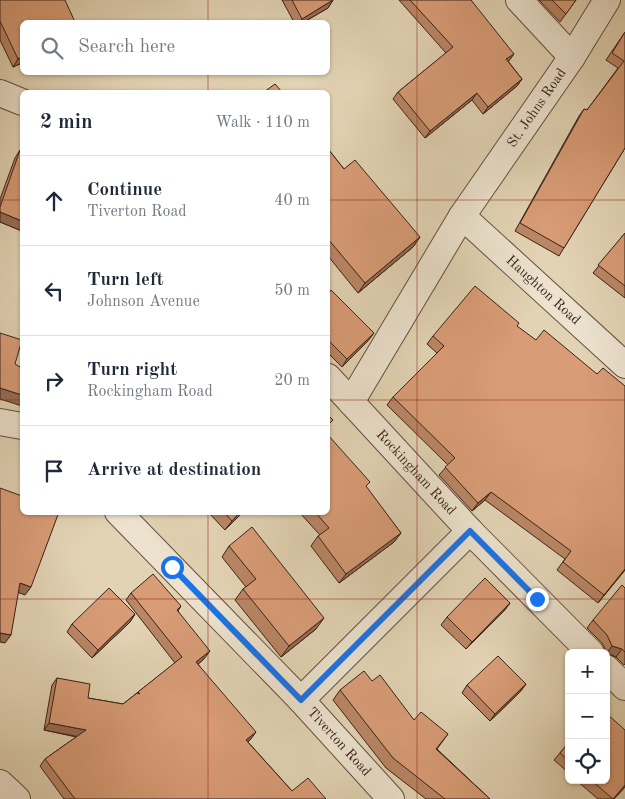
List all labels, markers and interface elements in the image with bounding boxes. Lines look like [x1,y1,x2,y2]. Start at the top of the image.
search box [20,20,330,75]
icon: search [38,34,66,62]
text: Search here [78,38,175,57]
street label: St. Johns Road [505,66,569,150]
text: 2 min [40,112,93,133]
text: Walk · 110 m [215,115,310,131]
text: Continue [87,181,162,200]
icon: ahead [40,187,68,215]
text: 40 m [274,193,310,209]
text: Tiverton Road [87,204,187,220]
street label: Haughton Road [503,253,583,328]
text: Turn left [87,271,164,290]
icon: left [40,277,68,305]
text: 50 m [274,283,310,299]
text: Johnson Avenue [87,294,200,310]
text: Turn right [87,361,177,380]
icon: right [40,367,68,395]
text: 20 m [274,373,310,389]
text: Rockingham Road [87,384,213,400]
street label: Rockingham Road [374,427,459,518]
icon: arrive [40,457,68,485]
text: Arrive at destination [87,461,261,480]
route start [161,556,184,579]
route end [526,588,549,611]
map controls [565,649,610,784]
button: + [565,649,610,694]
button: − [565,694,610,739]
street label: Tiverton Road [305,705,374,779]
button: locate [565,739,610,784]

